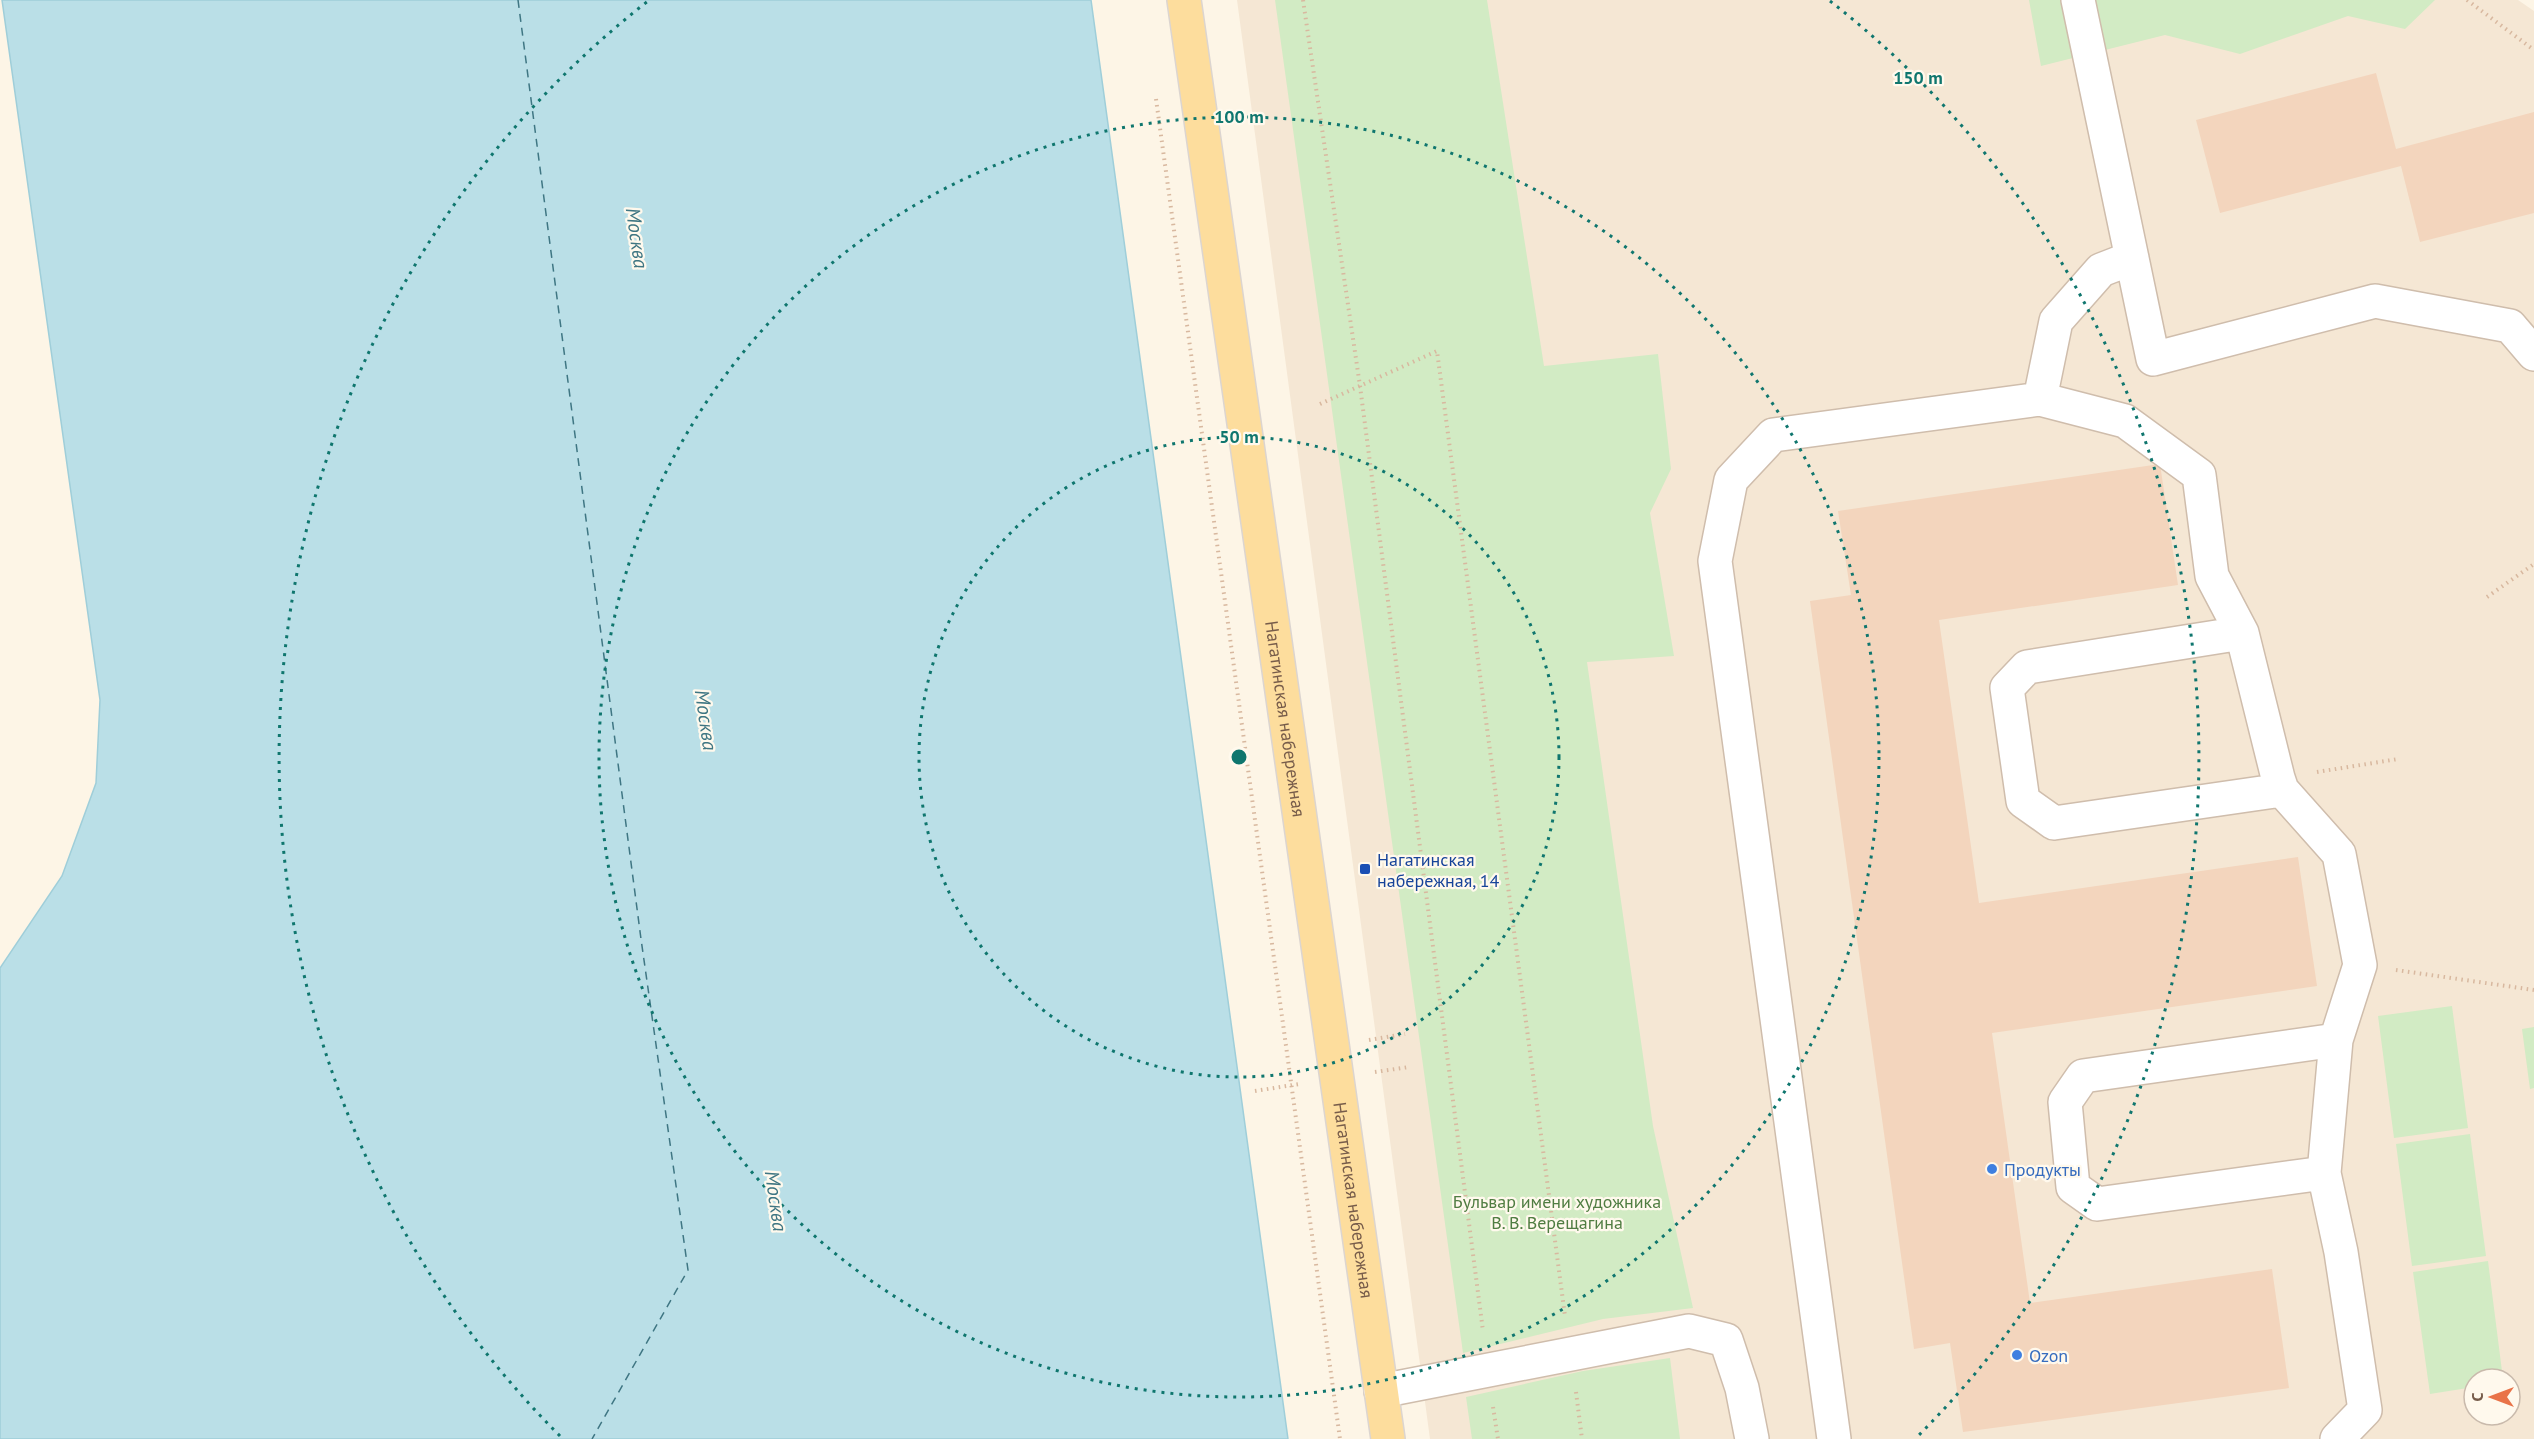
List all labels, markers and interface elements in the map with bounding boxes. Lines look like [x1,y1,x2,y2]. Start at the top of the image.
text: 150 m [1893,66,1943,89]
text: 100 m [1214,105,1264,128]
water label: Москва [620,206,654,270]
text: 50 m [1219,425,1259,448]
street label: Нагатинская набережная [1261,619,1311,818]
water label: Москва [689,688,723,752]
centre of rings [1229,747,1249,767]
place label: Нагатинская набережная, 14 [1377,848,1500,892]
marker: Нагатинская набережная, 14 [1358,862,1372,876]
street label: Нагатинская набережная [1329,1100,1379,1300]
place label: Продукты [2004,1158,2081,1181]
marker: Продукты [1985,1162,1999,1176]
water label: Москва [759,1169,793,1233]
park label: Бульвар имени художника В. В. Верещагина [1453,1190,1661,1234]
place label: Ozon [2029,1344,2068,1367]
marker: Ozon [2010,1348,2024,1362]
north arrow [2462,1367,2522,1427]
text: С [2467,1392,2487,1401]

